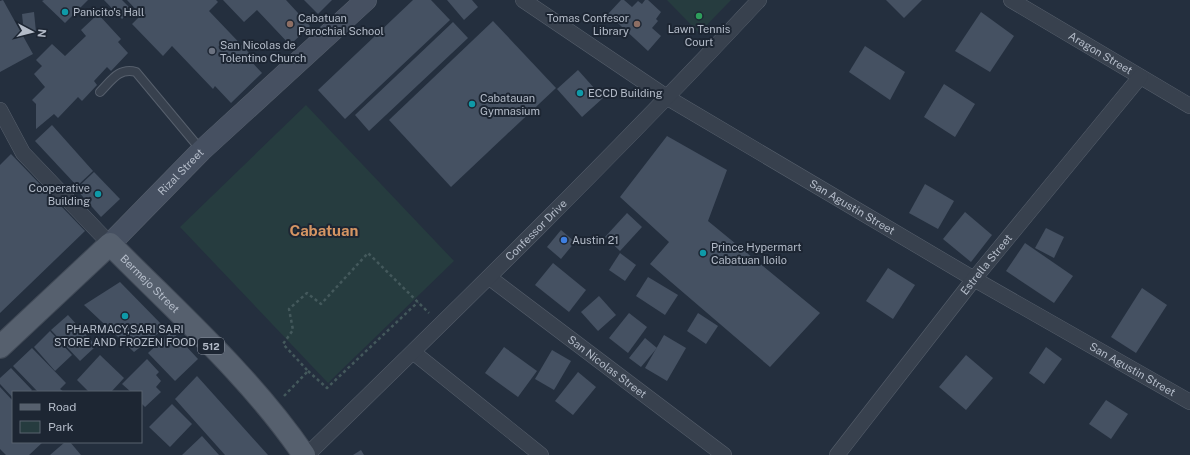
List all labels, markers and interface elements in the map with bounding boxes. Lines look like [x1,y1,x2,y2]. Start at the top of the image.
place label: Panicito's Hall [73,6,144,18]
marker: Panicito's Hall [60,7,70,17]
marker: Lawn Tennis Court [694,11,704,21]
north arrow [12,12,52,52]
place label: Cabatuan Parochial School [298,12,384,37]
place label: Tomas Confesor Library [547,12,629,37]
marker: Cabatuan Parochial School [285,19,295,29]
marker: Tomas Confesor Library [632,19,642,29]
place label: Lawn Tennis Court [668,23,731,48]
text: N [35,28,48,38]
street label: Aragon Street [1066,29,1135,77]
place label: San Nicolas de Tolentino Church [220,39,306,64]
marker: San Nicolas de Tolentino Church [207,46,217,56]
place label: ECCD Building [588,87,663,99]
marker: ECCD Building [575,88,585,98]
place label: Cabatauan Gymnasium [480,92,540,117]
marker: Cabatauan Gymnasium [467,99,477,109]
street label: Rizal Street [155,146,206,197]
street label: San Agustin Street [807,177,897,237]
place label: Cooperative Building [29,182,90,207]
marker: Cooperative Building [93,189,103,199]
street label: Confessor Drive [503,197,569,263]
district label: Cabatuan [290,222,359,239]
street label: Estrella Street [958,232,1014,297]
place label: Austin 21 [572,234,619,246]
marker: Austin 21 [559,235,569,245]
place label: Prince Hypermart Cabatuan Iloilo [711,241,802,266]
marker: Prince Hypermart Cabatuan Iloilo [698,248,708,258]
street label: Bermejo Street [118,252,182,315]
marker: PHARMACY,SARI SARI STORE AND FROZEN FOOD [120,311,130,321]
place label: PHARMACY,SARI SARI STORE AND FROZEN FOOD [54,323,196,348]
street label: San Nicolas Street [566,333,649,400]
road number: 512 [198,338,224,354]
street label: San Agustin Street [1087,340,1178,398]
legend [12,391,142,443]
text: Road [48,400,76,414]
text: Park [48,420,74,434]

